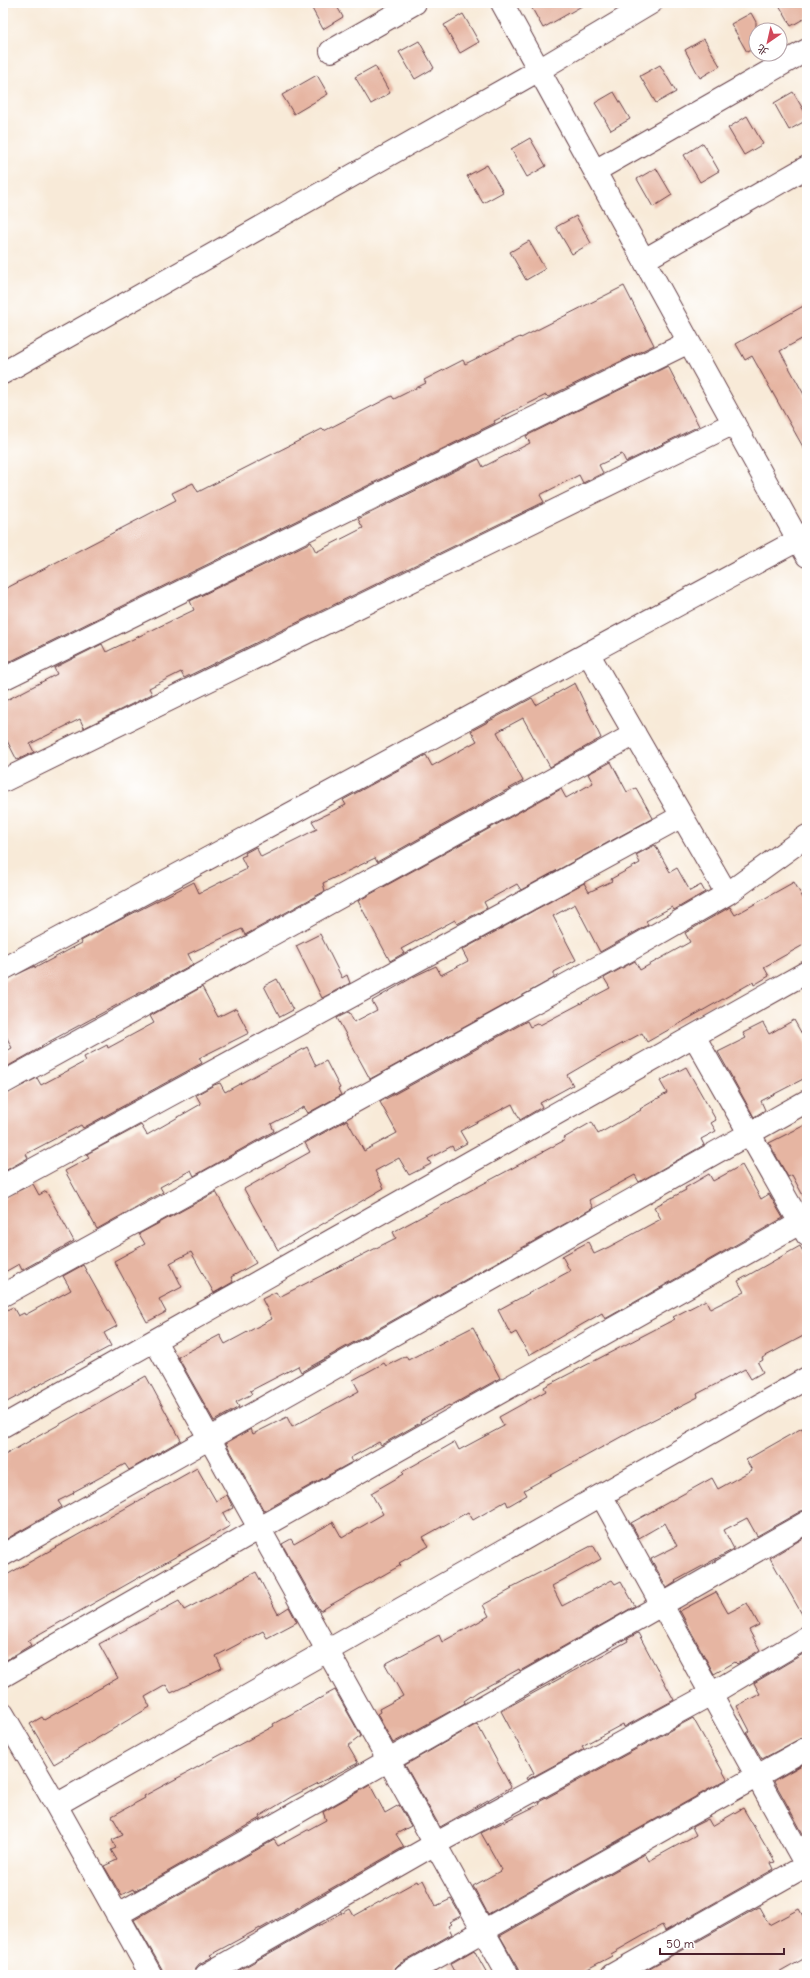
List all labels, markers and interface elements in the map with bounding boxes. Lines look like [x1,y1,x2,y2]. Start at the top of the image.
north arrow [748,22,788,62]
text: 北 [754,41,771,59]
scale bar [660,1930,784,1956]
text: 50 m [666,1936,695,1951]

